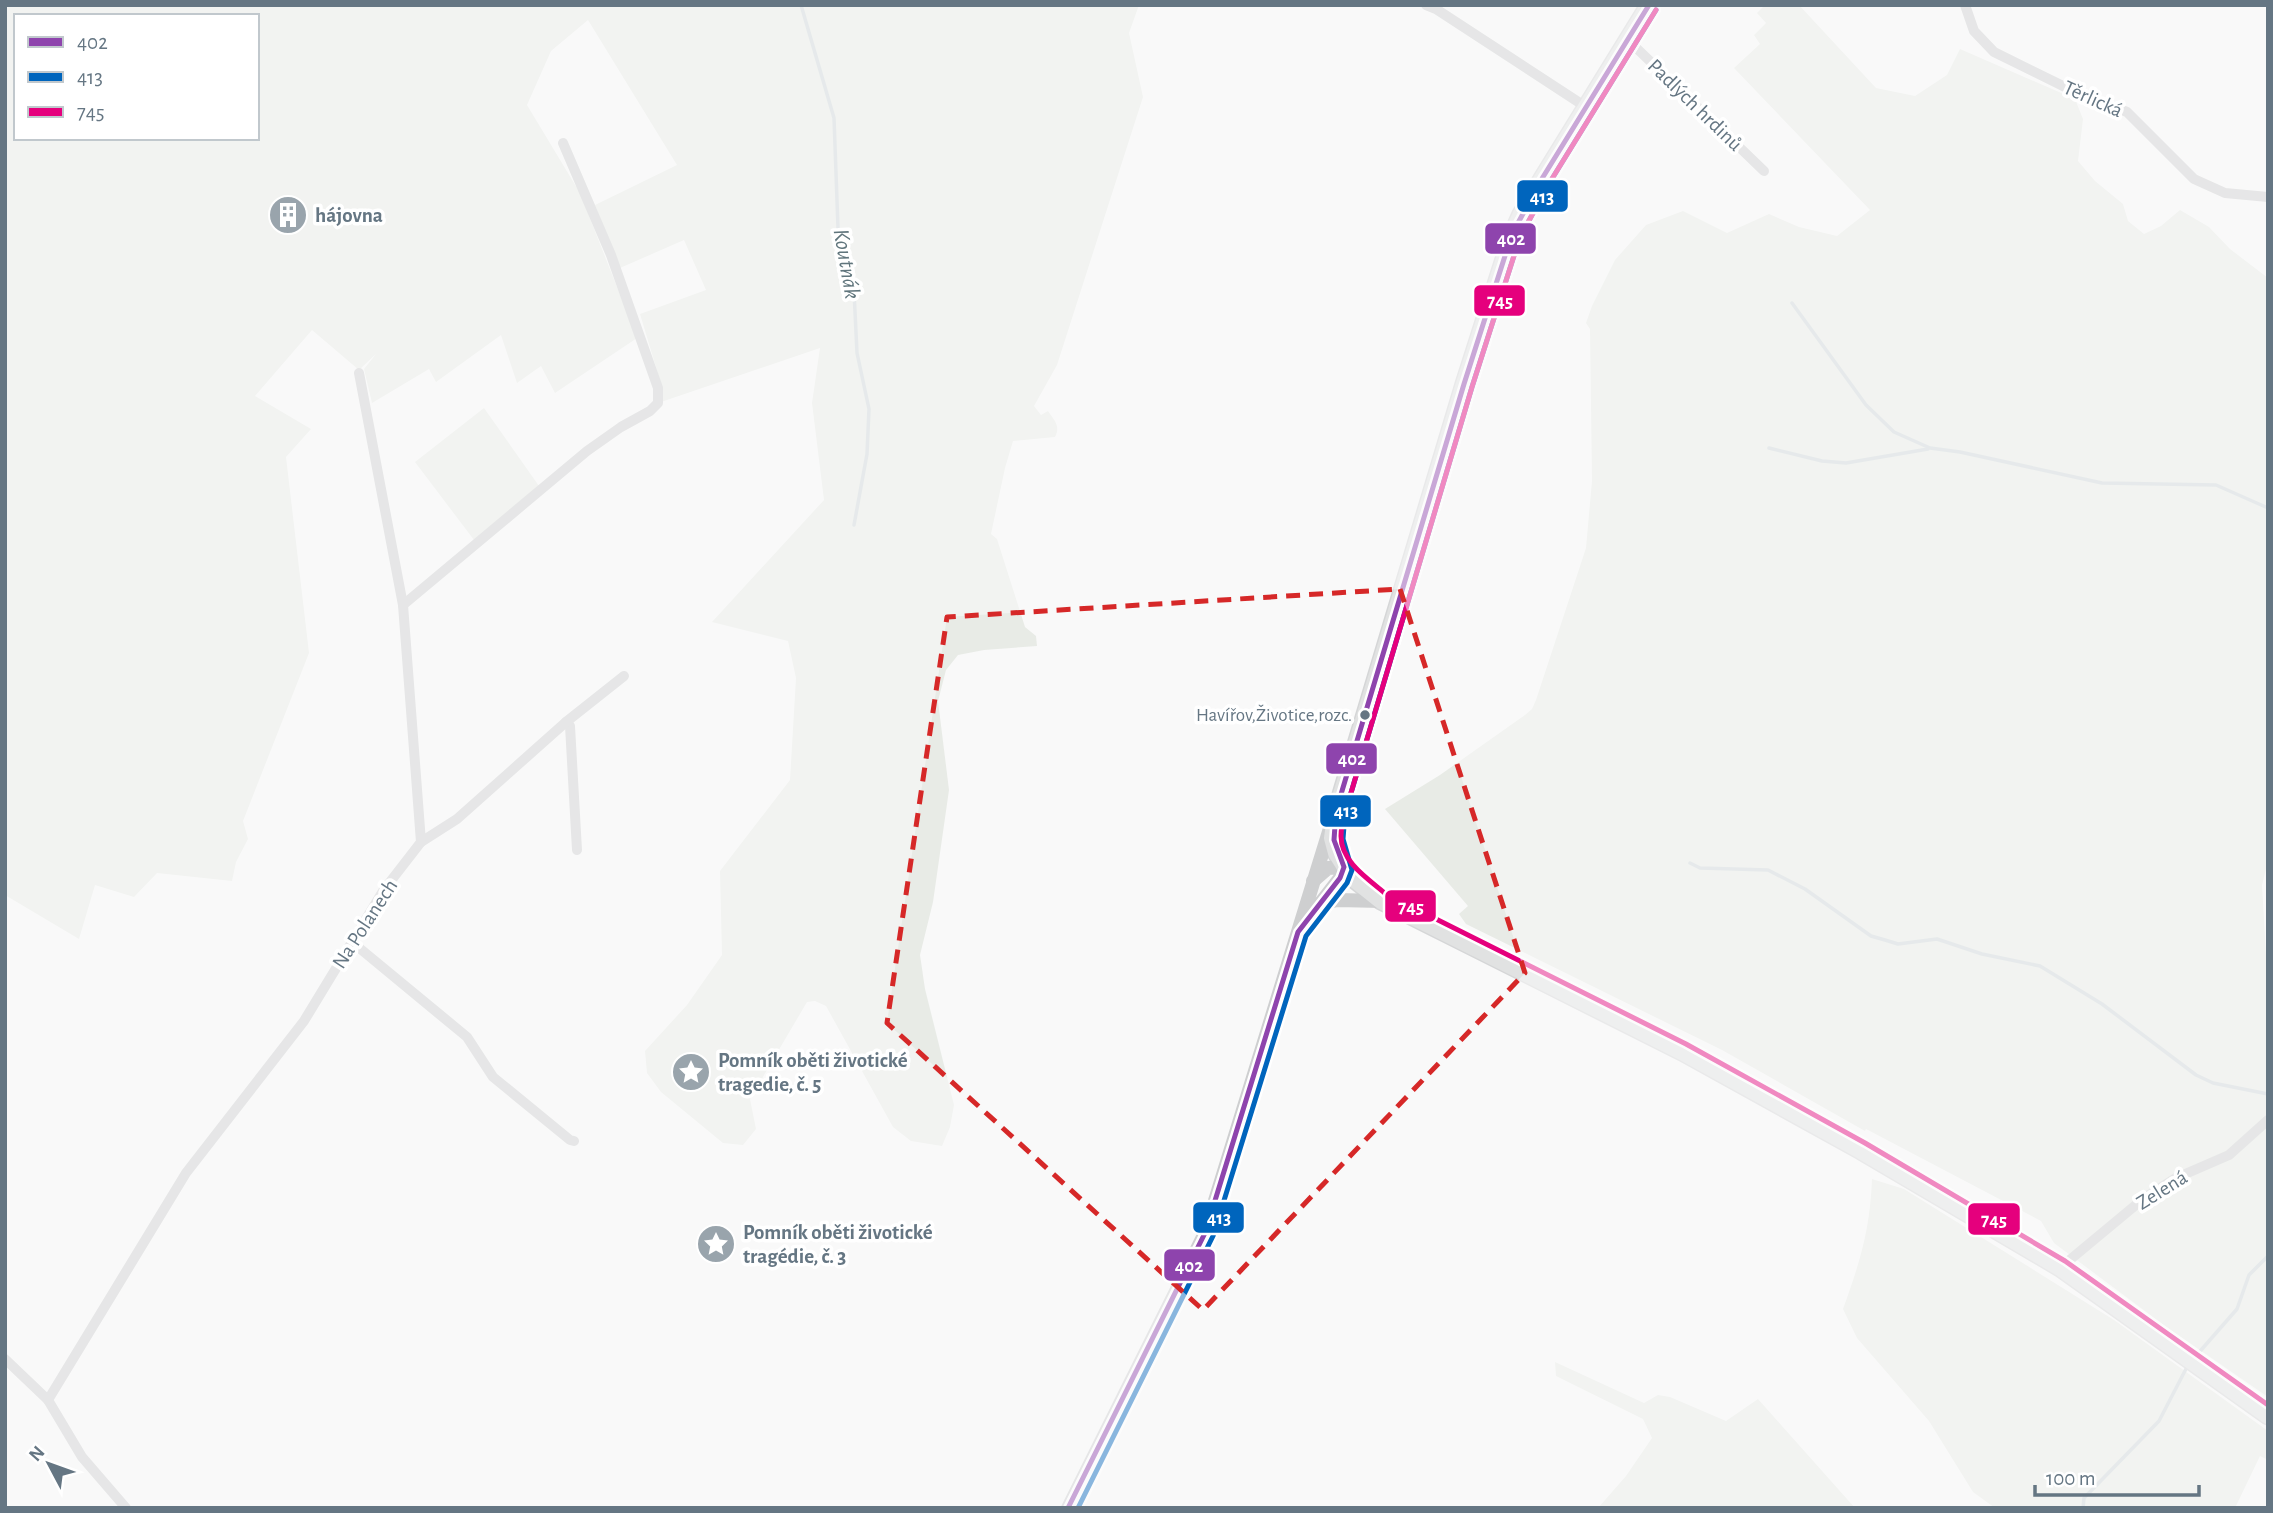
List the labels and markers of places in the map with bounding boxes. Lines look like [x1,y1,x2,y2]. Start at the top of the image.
building icon: hájovna [267,194,309,236]
place label: hájovna [315,205,383,226]
place label: Havířov,Životice,rozc. [1196,704,1352,725]
marker: Havířov,Životice,rozc. [1358,708,1372,722]
place label: Pomník oběti životické tragedie, č. 5 [718,1050,908,1095]
place icon: Pomník oběti životické tragedie, č. 5 [670,1051,712,1093]
place label: Pomník oběti životické tragédie, č. 3 [743,1222,933,1267]
place icon: Pomník oběti životické tragédie, č. 3 [695,1223,737,1265]

